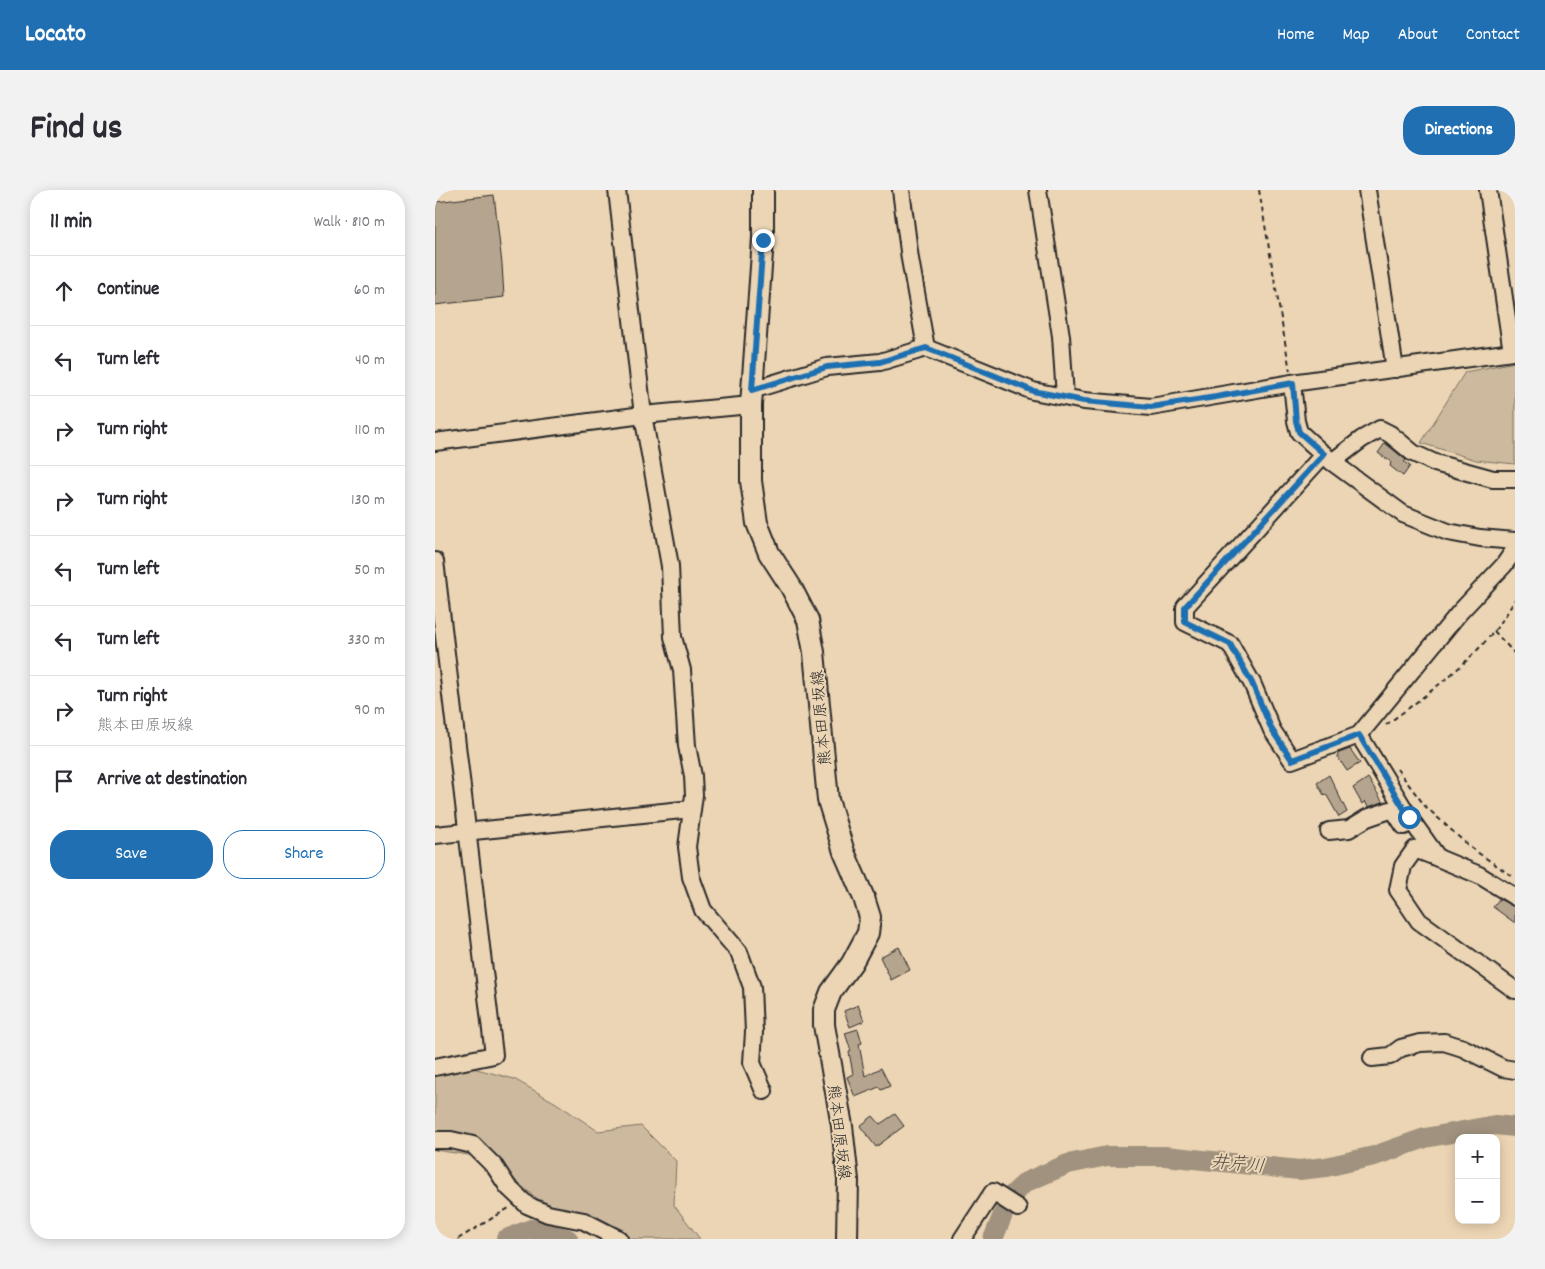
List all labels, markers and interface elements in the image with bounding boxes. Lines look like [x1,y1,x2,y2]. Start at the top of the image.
text: Locato [25,18,86,52]
text: Home [1277,23,1314,48]
text: Map [1342,23,1370,48]
text: About [1398,23,1438,48]
text: Contact [1466,23,1520,48]
text: Find us [30,105,122,155]
button: Directions [1403,106,1515,155]
text: 11 min [50,208,92,238]
text: Walk · 810 m [314,211,385,234]
route end [752,229,775,252]
icon: ahead [50,277,78,305]
text: Continue [97,277,159,304]
text: 60 m [354,279,385,302]
icon: left [50,347,78,375]
text: Turn left [97,347,160,374]
text: 40 m [355,349,385,372]
icon: right [50,417,78,445]
text: Turn right [97,417,168,444]
text: 110 m [355,419,385,442]
icon: right [50,487,78,515]
text: Turn right [97,487,168,514]
text: 130 m [351,489,385,512]
icon: left [50,557,78,585]
text: Turn left [97,557,160,584]
text: 50 m [354,559,385,582]
icon: left [50,627,78,655]
text: Turn left [97,627,160,654]
text: 330 m [347,629,385,652]
street label: 熊本田原坂線 [807,669,838,767]
text: Turn right [97,684,168,711]
icon: right [50,697,78,725]
text: 90 m [354,699,385,722]
text: 熊本田原坂線 [97,715,193,738]
icon: arrive [50,767,78,795]
text: Arrive at destination [97,767,247,794]
route start [1398,806,1421,829]
button: Save [50,830,213,879]
button: Share [223,830,385,879]
street label: 熊本田原坂線 [820,1083,855,1181]
map controls [1455,1134,1500,1224]
button: + [1455,1134,1500,1179]
water label: 井芹川 [1210,1150,1266,1181]
button: − [1455,1179,1500,1224]

